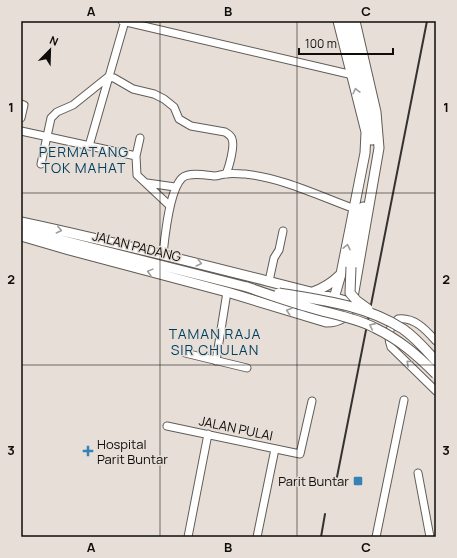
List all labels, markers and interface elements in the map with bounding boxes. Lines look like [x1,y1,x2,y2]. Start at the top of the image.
text: A [87,2,96,20]
text: B [224,2,232,20]
text: C [361,2,371,20]
north arrow [30,30,70,70]
scale bar [299,30,393,56]
text: N [48,32,61,49]
text: 100 m [305,35,337,52]
one-way arrow [353,88,361,95]
text: 1 [8,98,14,116]
text: 1 [443,98,449,116]
district label: PERMATANG TOK MAHAT [39,142,129,177]
one-way arrow [56,225,62,234]
street label: JALAN PADANG [91,226,183,266]
one-way arrow [342,243,350,250]
one-way arrow [196,259,202,267]
one-way arrow [147,268,154,277]
text: 2 [7,270,15,288]
text: 2 [442,270,450,288]
one-way arrow [286,307,293,316]
one-way arrow [368,323,376,331]
district label: TAMAN RAJA SIR CHULAN [169,324,261,359]
one-way arrow [406,361,413,368]
street label: JALAN PULAI [197,411,275,445]
place label: Hospital Parit Buntar [97,435,168,468]
text: 3 [7,441,15,459]
text: 3 [442,441,450,459]
marker: Hospital Parit Buntar [82,445,94,457]
place label: Parit Buntar [278,472,349,490]
marker: Parit Buntar [352,475,364,487]
text: A [87,538,96,556]
text: B [224,538,232,556]
text: C [361,538,371,556]

